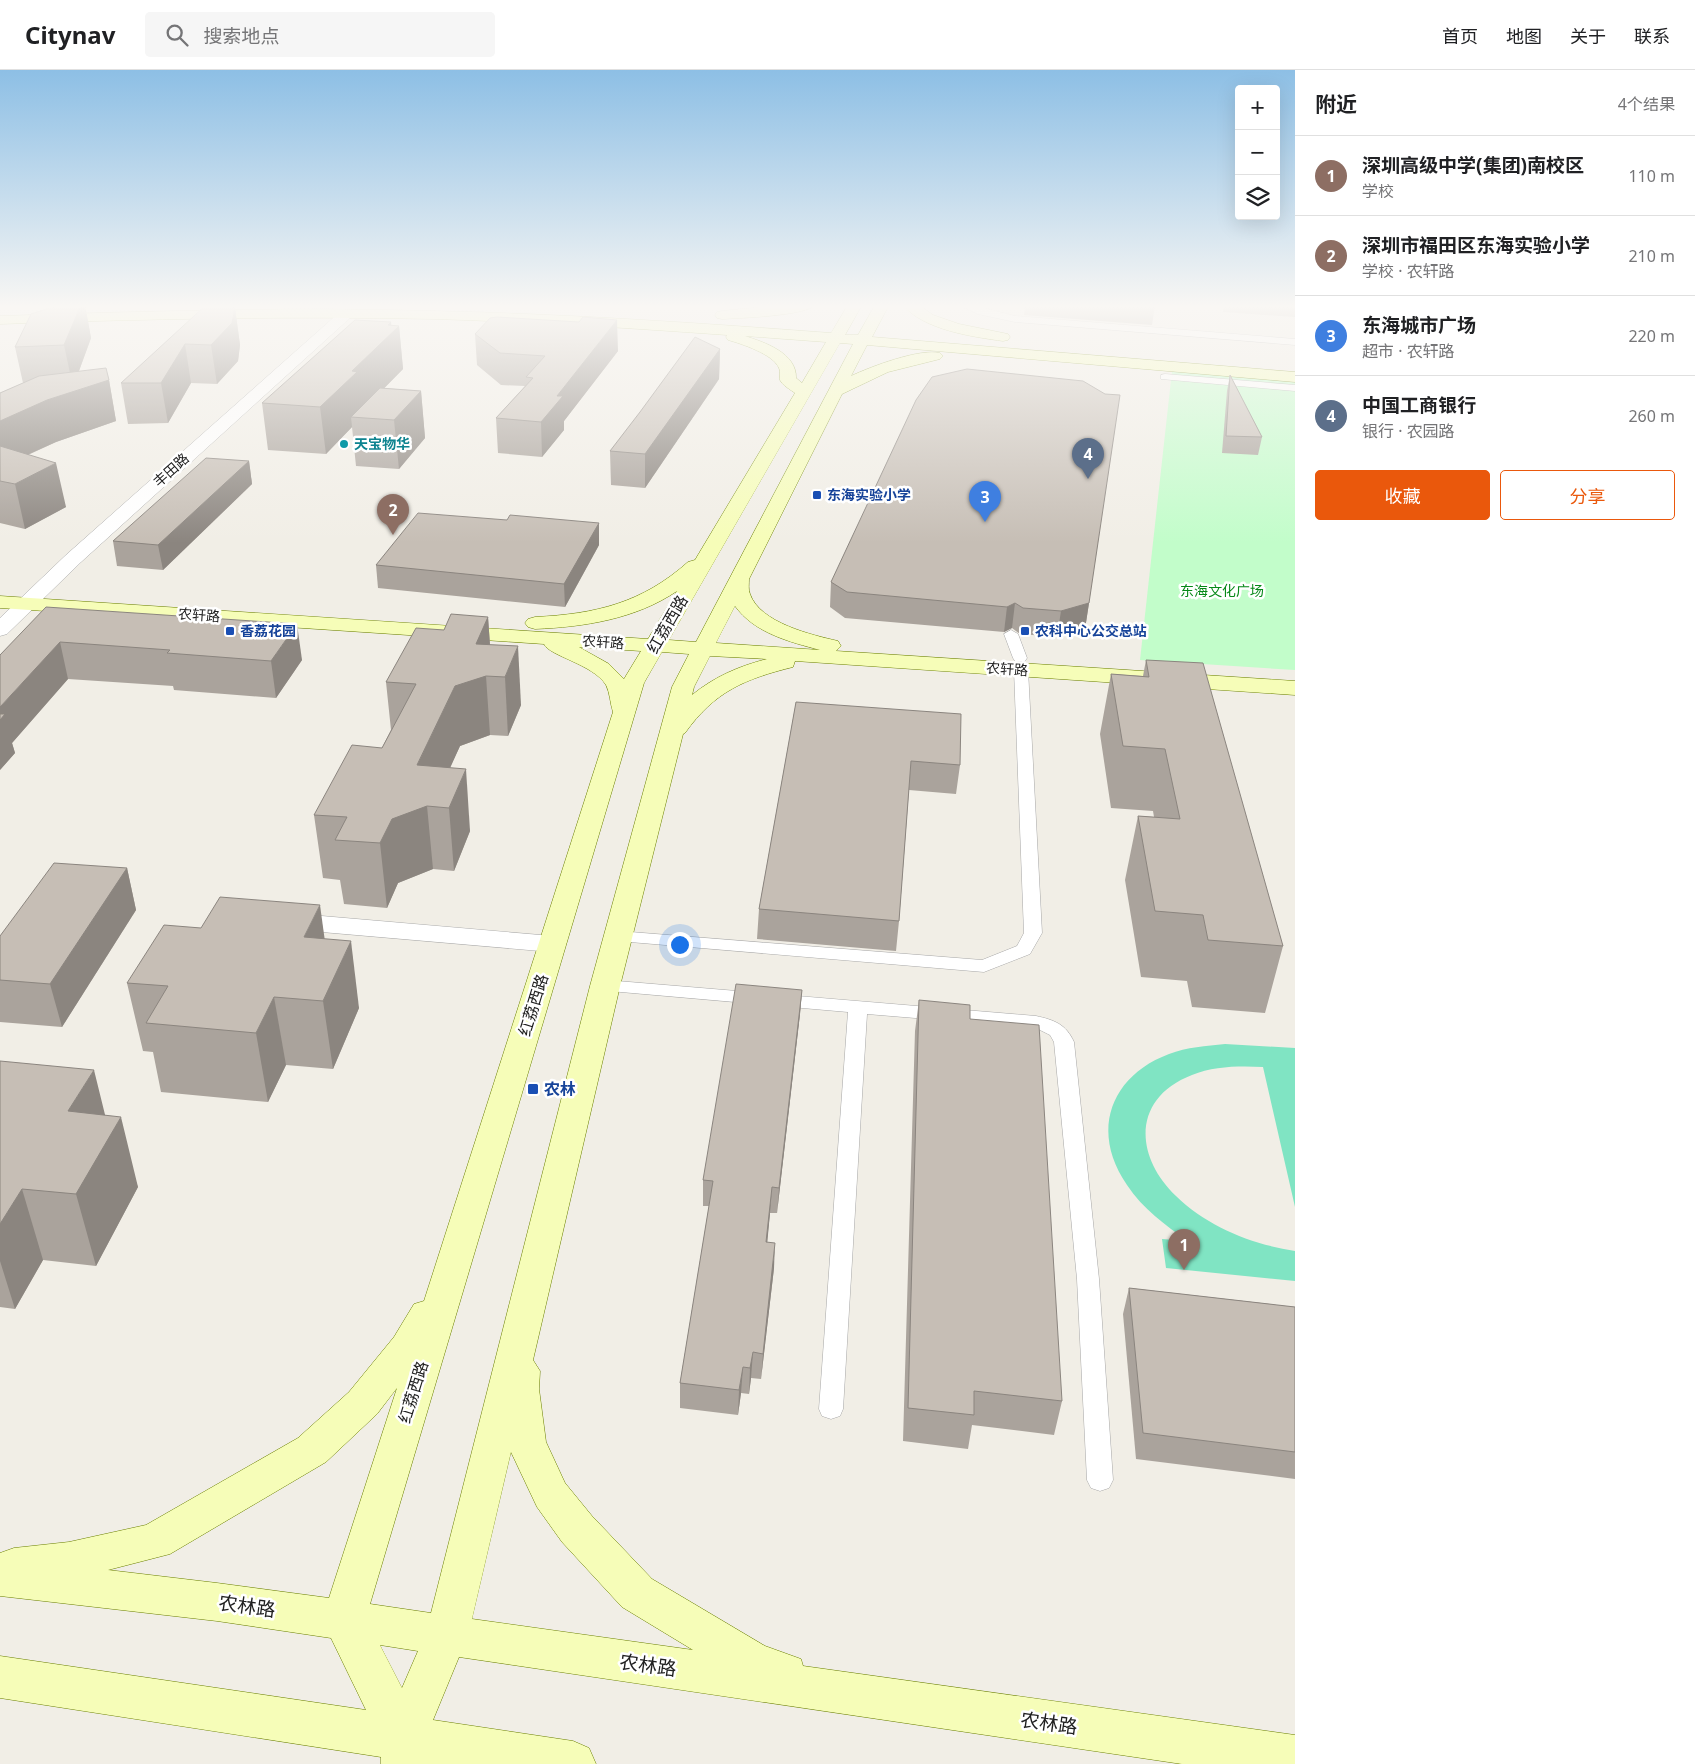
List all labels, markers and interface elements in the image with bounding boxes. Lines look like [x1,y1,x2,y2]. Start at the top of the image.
search box [145,12,495,57]
text: Citynav [25,18,115,51]
icon: search [163,21,191,49]
text: 搜索地点 [203,23,279,49]
text: 首页 [1442,24,1478,48]
text: 地图 [1506,24,1542,48]
text: 关于 [1570,24,1606,48]
text: 联系 [1634,24,1670,48]
map controls [1235,85,1280,220]
button: + [1235,85,1280,130]
text: 附近 [1315,90,1357,118]
text: 4个结果 [1618,93,1675,115]
button: − [1235,130,1280,175]
text: 深圳高级中学(集团)南校区 [1362,152,1584,178]
text: 1 [1326,165,1336,187]
text: 110 m [1628,165,1675,187]
button: layers [1235,175,1280,220]
text: 学校 [1362,180,1394,202]
text: 深圳市福田区东海实验小学 [1362,232,1590,258]
text: 2 [1326,245,1336,267]
text: 210 m [1628,245,1675,267]
text: 学校 · 农轩路 [1362,260,1455,282]
text: 东海城市广场 [1362,312,1476,338]
text: 3 [1326,325,1336,347]
text: 220 m [1628,325,1675,347]
text: 超市 · 农轩路 [1362,340,1455,362]
text: 中国工商银行 [1362,392,1476,418]
text: 4 [1326,405,1336,427]
text: 260 m [1628,405,1675,427]
text: 银行 · 农园路 [1362,420,1455,442]
place label: 天宝物华 [354,434,410,453]
marker: 天宝物华 [338,438,350,450]
pin: 4 [1072,438,1104,479]
street label: 丰田路 [149,449,193,491]
button: 收藏 [1315,470,1490,520]
button: 分享 [1500,470,1675,520]
pin: 3 [969,481,1001,522]
place label: 东海实验小学 [827,485,911,504]
marker: 东海实验小学 [811,489,823,501]
pin: 2 [377,494,409,535]
park label: 东海文化广场 [1180,581,1264,600]
street label: 红荔西路 [641,591,693,657]
street label: 农轩路 [177,604,221,625]
place label: 香荔花园 [240,621,296,640]
place label: 农科中心公交总站 [1035,621,1147,640]
marker: 香荔花园 [224,625,236,637]
marker: 农科中心公交总站 [1019,625,1031,637]
street label: 农轩路 [581,631,625,652]
street label: 农轩路 [985,658,1029,679]
your location [667,932,693,958]
street label: 红荔西路 [513,971,553,1039]
place label: 农林 [544,1078,576,1100]
marker: 农林 [526,1082,540,1096]
pin: 1 [1168,1229,1200,1270]
street label: 红荔西路 [393,1358,433,1426]
street label: 农林路 [217,1589,277,1623]
street label: 农林路 [618,1648,678,1682]
street label: 农林路 [1019,1706,1079,1740]

